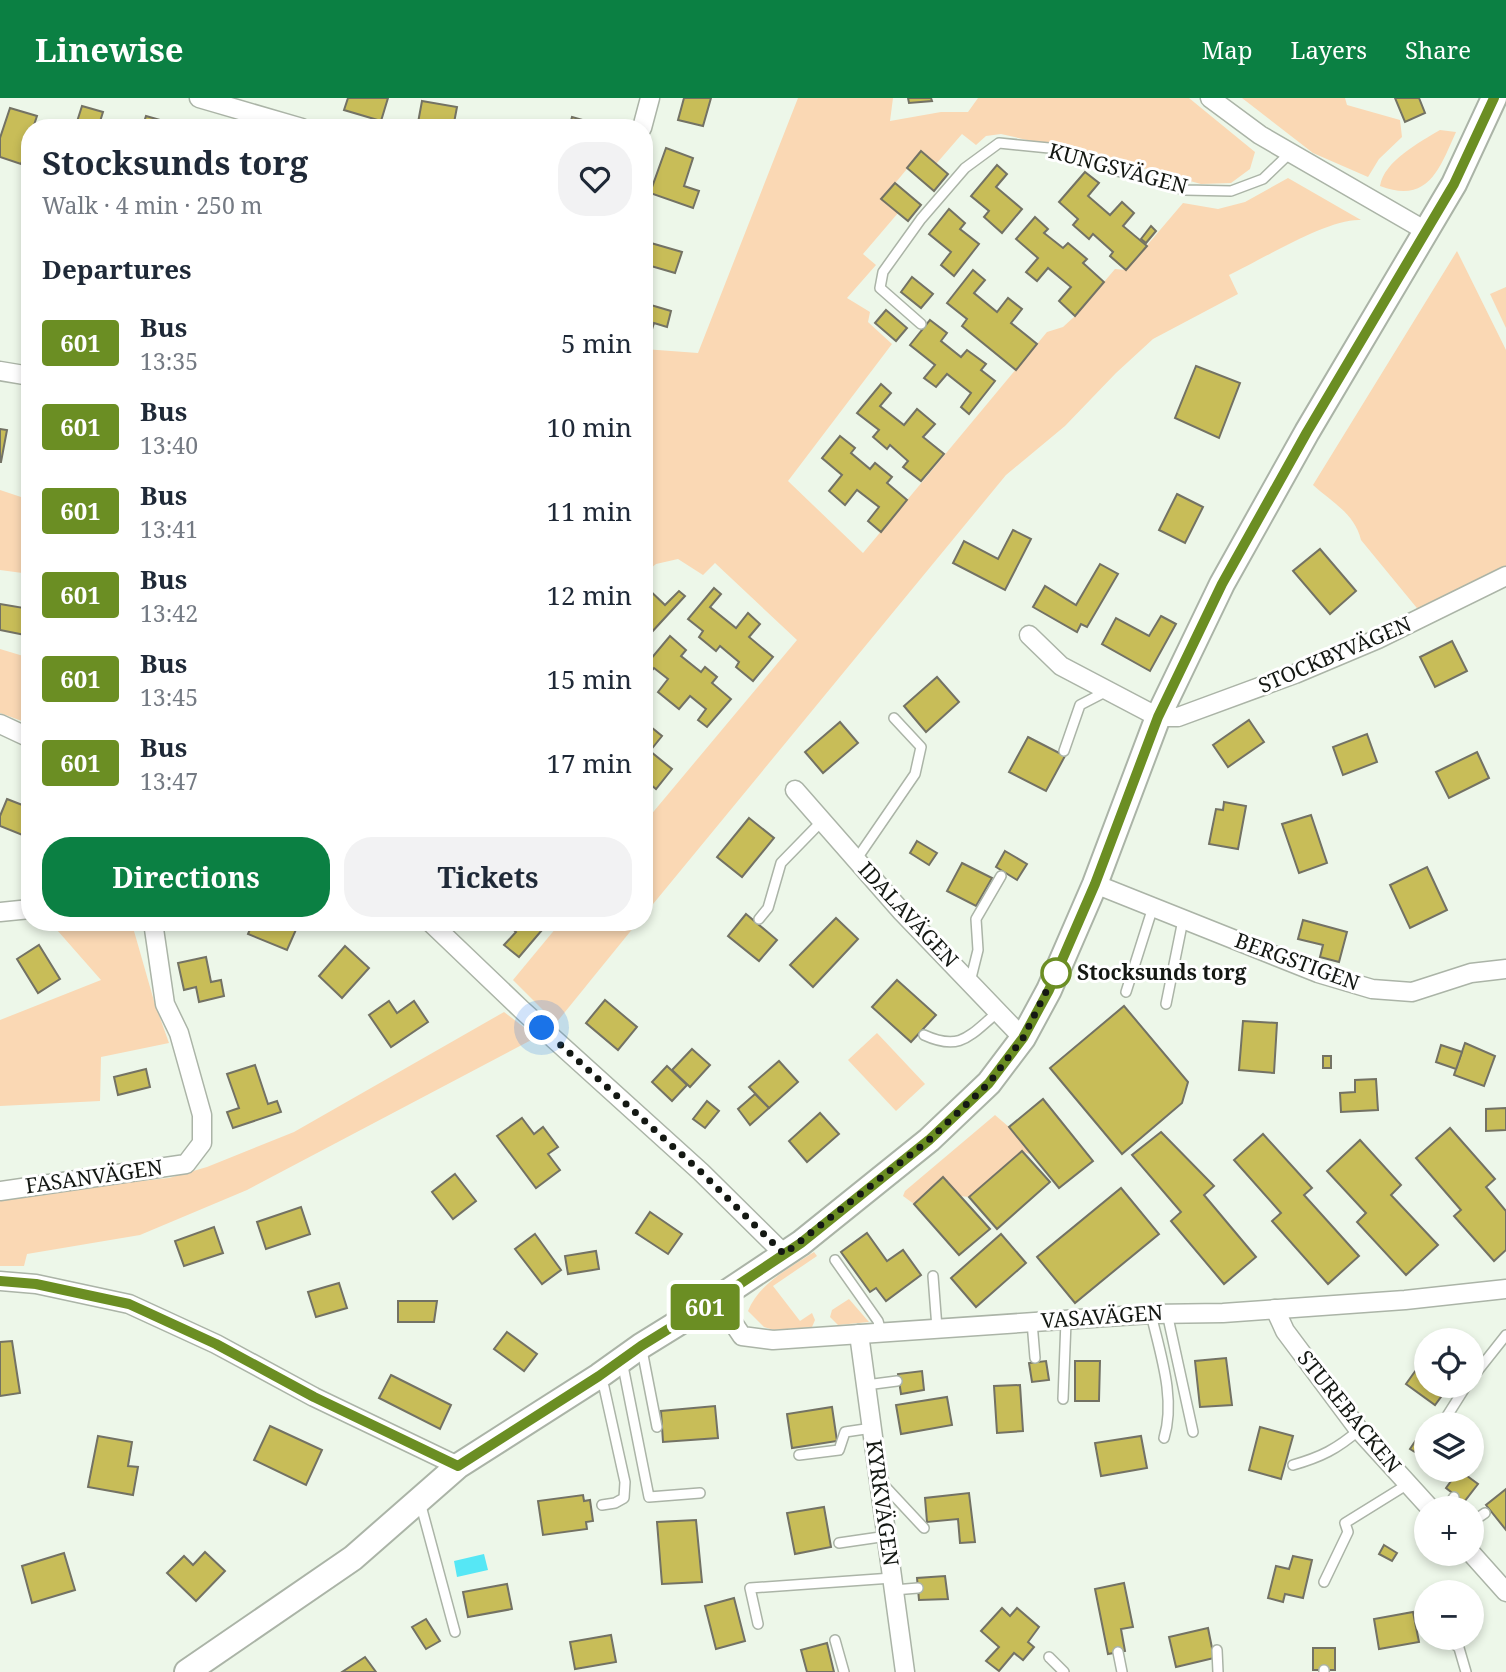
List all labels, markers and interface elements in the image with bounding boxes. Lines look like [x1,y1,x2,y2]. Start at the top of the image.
text: Linewise [35,27,184,72]
text: Map [1202,33,1253,66]
text: Layers [1291,33,1367,66]
text: Share [1405,33,1471,66]
street label: KUNGSVÄGEN [1046,136,1191,200]
text: Stocksunds torg [42,140,308,185]
button: heart [558,142,632,216]
text: Walk · 4 min · 250 m [42,189,262,221]
text: Departures [42,251,192,287]
text: Bus [140,309,187,345]
text: 5 min [561,325,632,361]
text: 601 [60,326,101,359]
text: 13:35 [140,345,198,377]
text: Bus [140,393,187,429]
text: 10 min [547,409,632,445]
text: 601 [60,410,101,443]
text: 13:40 [140,429,198,461]
text: Bus [140,477,187,513]
text: 11 min [547,493,632,529]
text: 601 [60,494,101,527]
text: 13:41 [140,513,198,545]
text: Bus [140,561,187,597]
text: 12 min [547,577,632,613]
text: 601 [60,578,101,611]
text: 13:42 [140,597,198,629]
street label: STOCKBYVÄGEN [1254,609,1415,699]
text: Bus [140,645,187,681]
text: 15 min [547,661,632,697]
text: 601 [60,662,101,695]
text: 13:45 [140,681,198,713]
text: Bus [140,729,187,765]
text: 17 min [547,745,632,781]
text: 601 [60,746,101,779]
text: 13:47 [140,765,198,797]
button: Directions [42,837,330,917]
button: Tickets [344,837,632,917]
street label: IDALAVÄGEN [853,856,965,973]
street label: BERGSTIGEN [1231,926,1364,997]
marker: Stocksunds torg [1041,958,1071,988]
place label: Stocksunds torg [1077,958,1247,986]
your location [524,1010,559,1045]
street label: FASANVÄGEN [23,1153,164,1200]
line badge: 601 [665,1284,745,1330]
text: 601 [685,1290,725,1323]
street label: VASAVÄGEN [1040,1298,1164,1334]
map controls [1414,1328,1484,1650]
button: locate [1414,1328,1484,1398]
street label: STUREBACKEN [1292,1344,1408,1479]
button: layers [1414,1412,1484,1482]
street label: KYRKVÄGEN [860,1438,906,1568]
button: + [1414,1496,1484,1566]
button: − [1414,1580,1484,1650]

